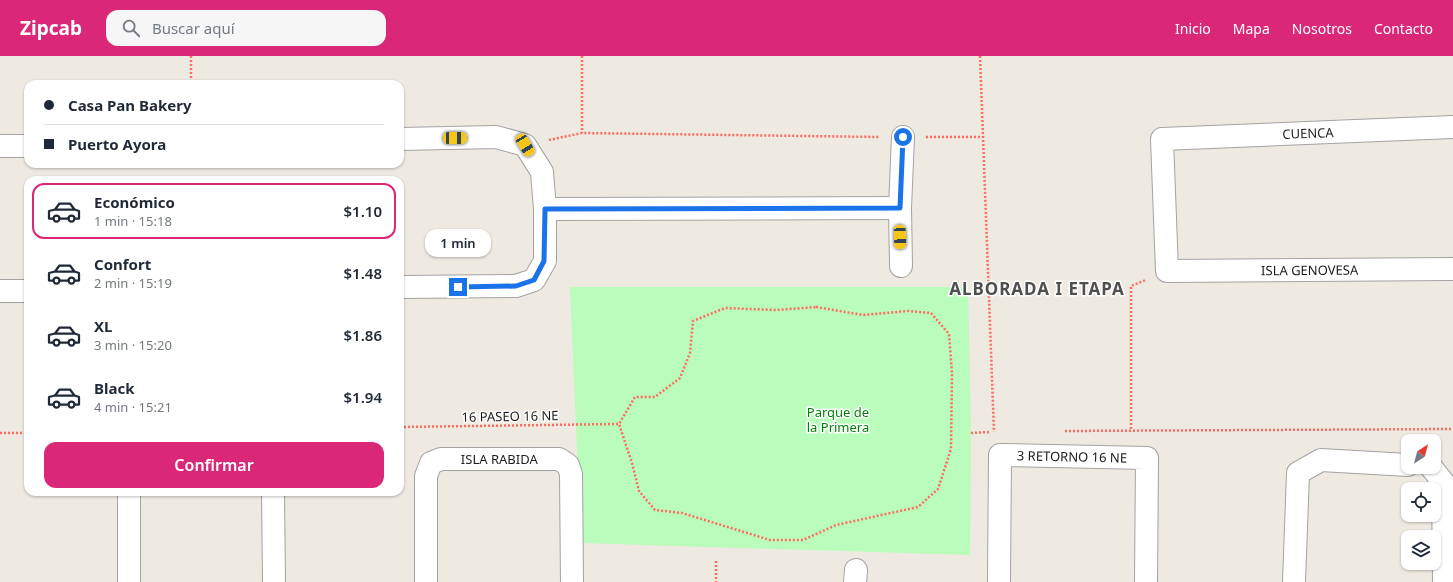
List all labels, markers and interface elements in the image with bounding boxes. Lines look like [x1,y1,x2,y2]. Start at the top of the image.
search box [106,10,386,46]
text: Zipcab [20,15,82,41]
icon: search [120,17,142,39]
text: Buscar aquí [152,18,235,38]
text: Inicio [1175,19,1211,38]
text: Mapa [1233,19,1270,38]
text: Nosotros [1292,19,1352,38]
text: Contacto [1374,19,1433,38]
text: Casa Pan Bakery [68,95,191,115]
street label: CUENCA [1282,123,1335,143]
route start [894,128,912,146]
car [443,132,467,144]
car [514,132,536,158]
text: Puerto Ayora [68,134,166,154]
text: Económico [94,192,175,212]
icon: car [46,193,82,229]
text: $1.10 [344,201,382,221]
text: 1 min · 15:18 [94,212,172,230]
car [894,225,906,249]
callout: 1 min [425,229,491,257]
text: 1 min [440,234,476,252]
text: Confort [94,254,151,274]
icon: car [46,255,82,291]
street label: ISLA GENOVESA [1261,261,1359,279]
text: $1.48 [344,263,382,283]
text: 2 min · 15:19 [94,274,172,292]
district label: ALBORADA I ETAPA [949,277,1125,300]
route end [449,278,467,296]
text: XL [94,316,112,336]
icon: car [46,317,82,353]
text: $1.86 [344,325,382,345]
text: 3 min · 15:20 [94,336,172,354]
text: Black [94,378,134,398]
icon: car [46,379,82,415]
text: $1.94 [344,387,382,407]
text: 4 min · 15:21 [94,398,172,416]
park label: Parque de la Primera [807,403,869,436]
street label: 16 PASEO 16 NE [461,406,559,426]
north arrow [1401,434,1441,474]
map controls [1401,434,1441,570]
button: Confirmar [44,442,384,488]
street label: 3 RETORNO 16 NE [1017,446,1127,467]
street label: ISLA RABIDA [461,450,538,468]
button: locate [1401,482,1441,522]
button: layers [1401,530,1441,570]

